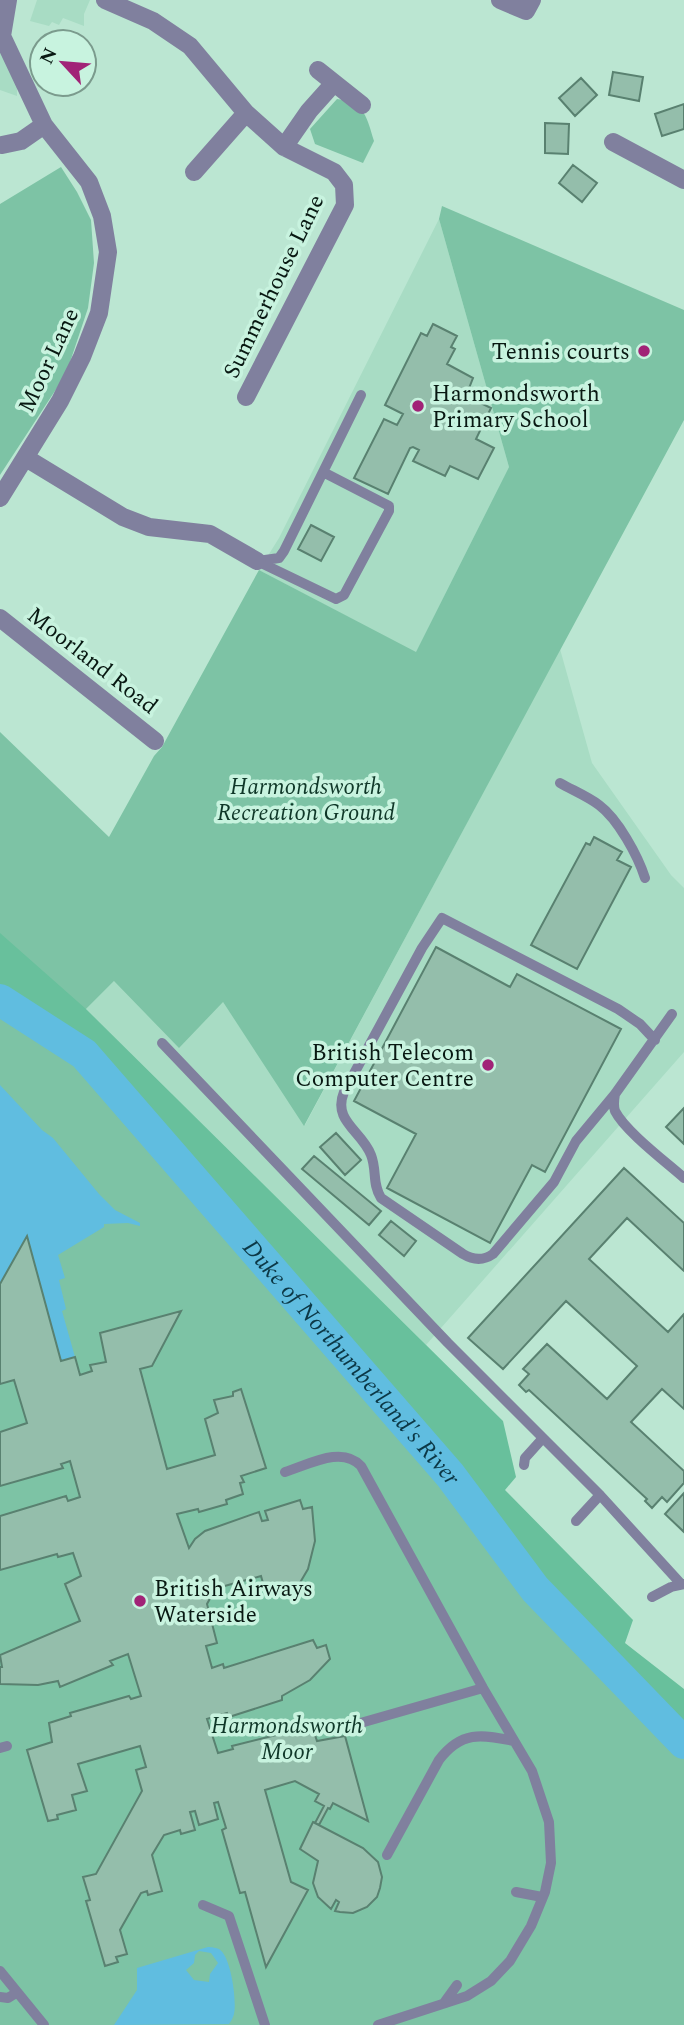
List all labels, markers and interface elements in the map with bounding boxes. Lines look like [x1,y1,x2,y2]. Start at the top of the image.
north arrow [28,28,98,98]
text: N [33,43,66,70]
street label: Summerhouse Lane [215,189,334,385]
street label: Moor Lane [10,302,89,419]
place label: Tennis courts [491,335,630,370]
marker: Tennis courts [636,343,652,359]
place label: Harmondsworth Primary School [432,377,600,438]
marker: Harmondsworth Primary School [410,398,426,414]
street label: Moorland Road [19,599,165,724]
park label: Harmondsworth Recreation Ground [217,770,395,831]
place label: British Telecom Computer Centre [295,1036,474,1097]
marker: British Telecom Computer Centre [480,1057,496,1073]
water label: Duke of Northumberland's River [233,1231,469,1494]
place label: British Airways Waterside [154,1572,313,1633]
marker: British Airways Waterside [132,1593,148,1609]
park label: Harmondsworth Moor [211,1709,363,1770]

